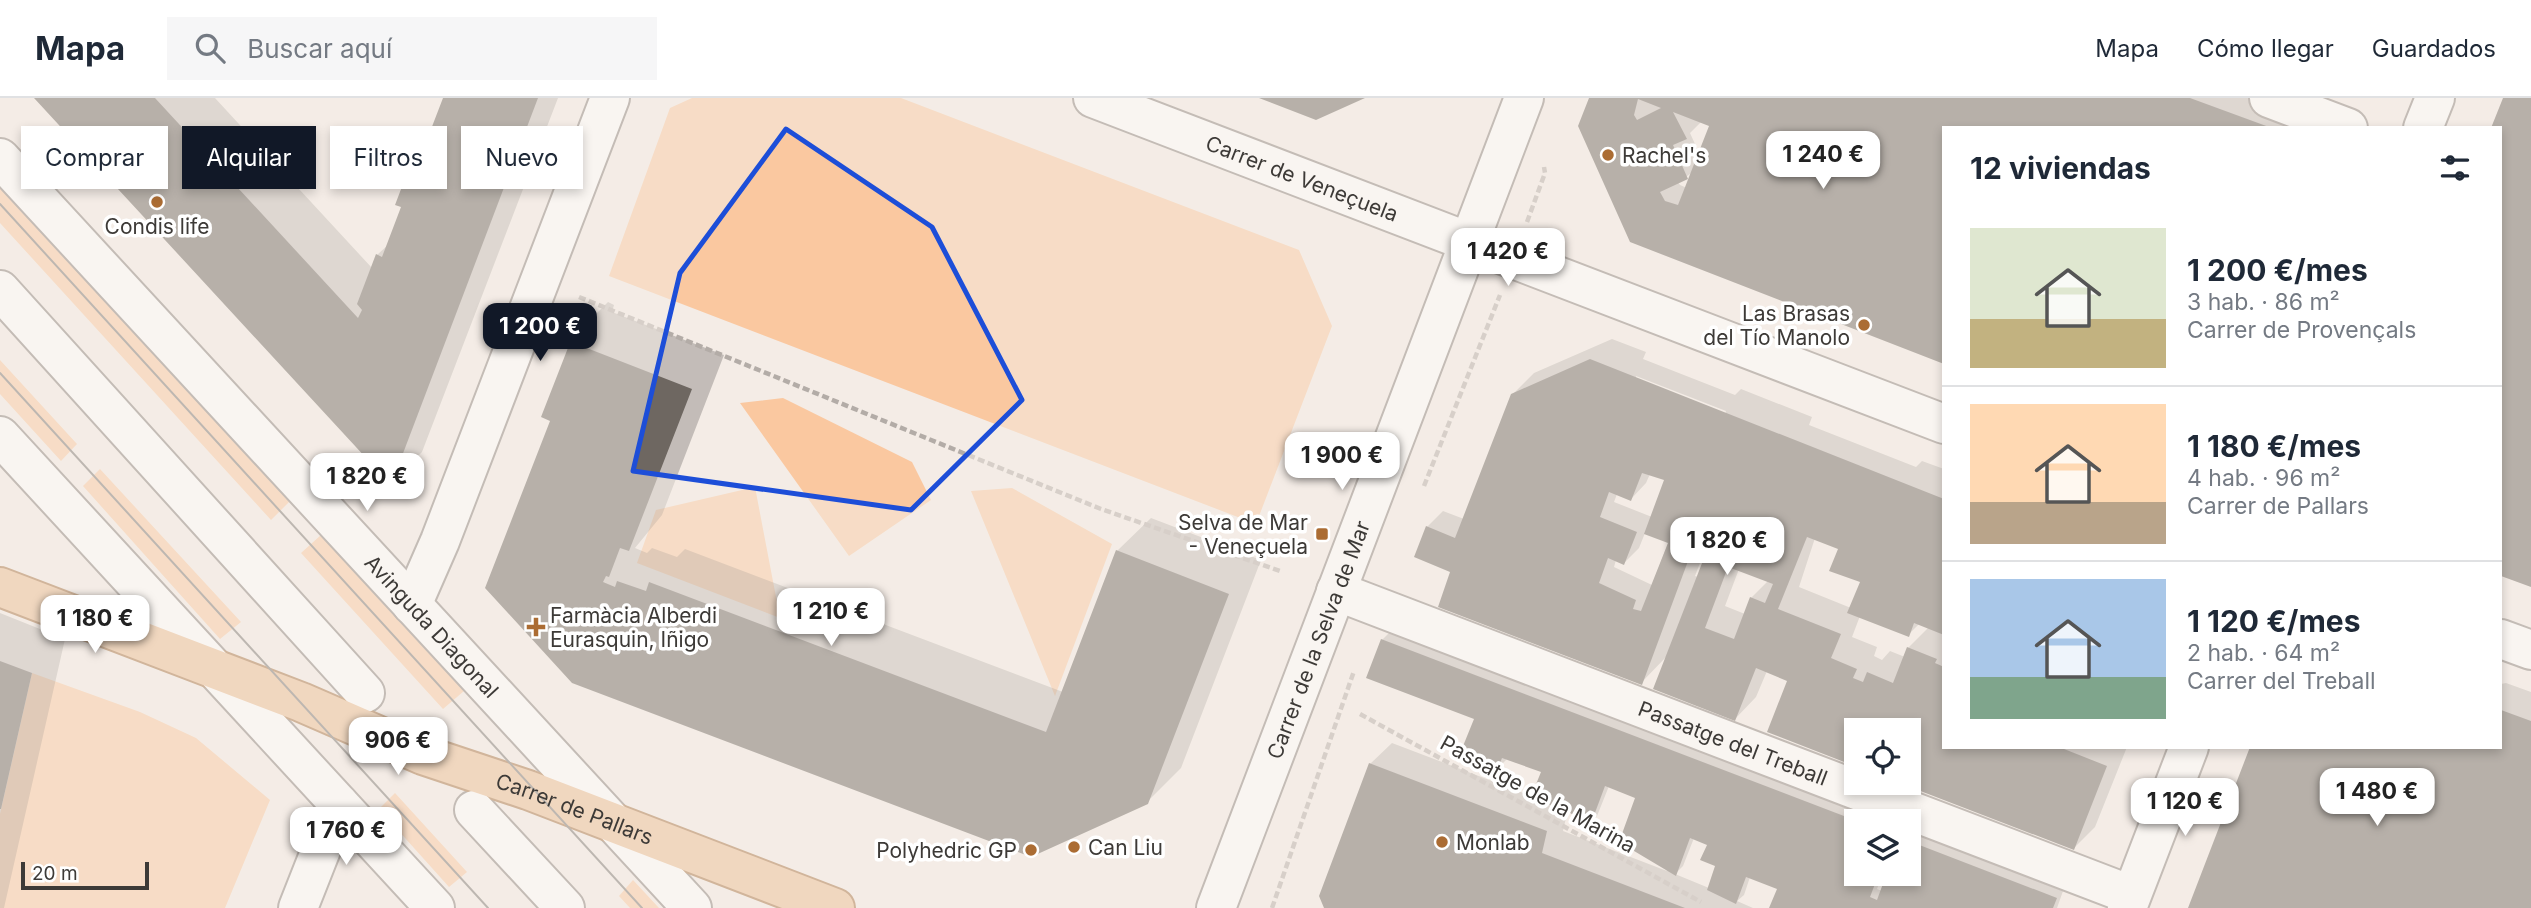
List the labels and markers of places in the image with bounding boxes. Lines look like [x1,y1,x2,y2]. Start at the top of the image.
pin: 1 240 € [1758,132,1888,191]
place label: Rachel's [1622,143,1706,168]
marker: Rachel's [1600,147,1616,163]
marker: Condis life [149,194,165,210]
place label: Condis life [105,214,209,239]
pin: 1 420 € [1443,228,1573,288]
place label: Las Brasas del Tío Manolo [1703,301,1850,350]
pin: 1 200 € [475,303,605,363]
marker: Las Brasas del Tío Manolo [1856,317,1872,333]
pin: 1 900 € [1277,432,1407,492]
pin: 1 820 € [302,454,432,513]
place label: Selva de Mar - Veneçuela [1178,510,1308,559]
pin: 1 820 € [1662,518,1792,577]
marker: Selva de Mar - Veneçuela [1314,526,1330,542]
pin: 1 210 € [766,588,896,648]
pin: 1 180 € [30,596,160,655]
place label: Farmàcia Alberdi Eurasquin, Iñigo [550,603,717,652]
marker: Farmàcia Alberdi Eurasquin, Iñigo [528,619,544,635]
pin: 906 € [349,718,447,777]
pin: 1 480 € [2312,768,2442,828]
pin: 1 120 € [2120,778,2250,838]
pin: 1 760 € [281,808,411,867]
place label: Monlab [1456,830,1530,855]
marker: Monlab [1434,834,1450,850]
place label: Can Liu [1088,835,1163,860]
place label: Polyhedric GP [876,838,1017,863]
marker: Can Liu [1066,839,1082,855]
marker: Polyhedric GP [1023,842,1039,858]

